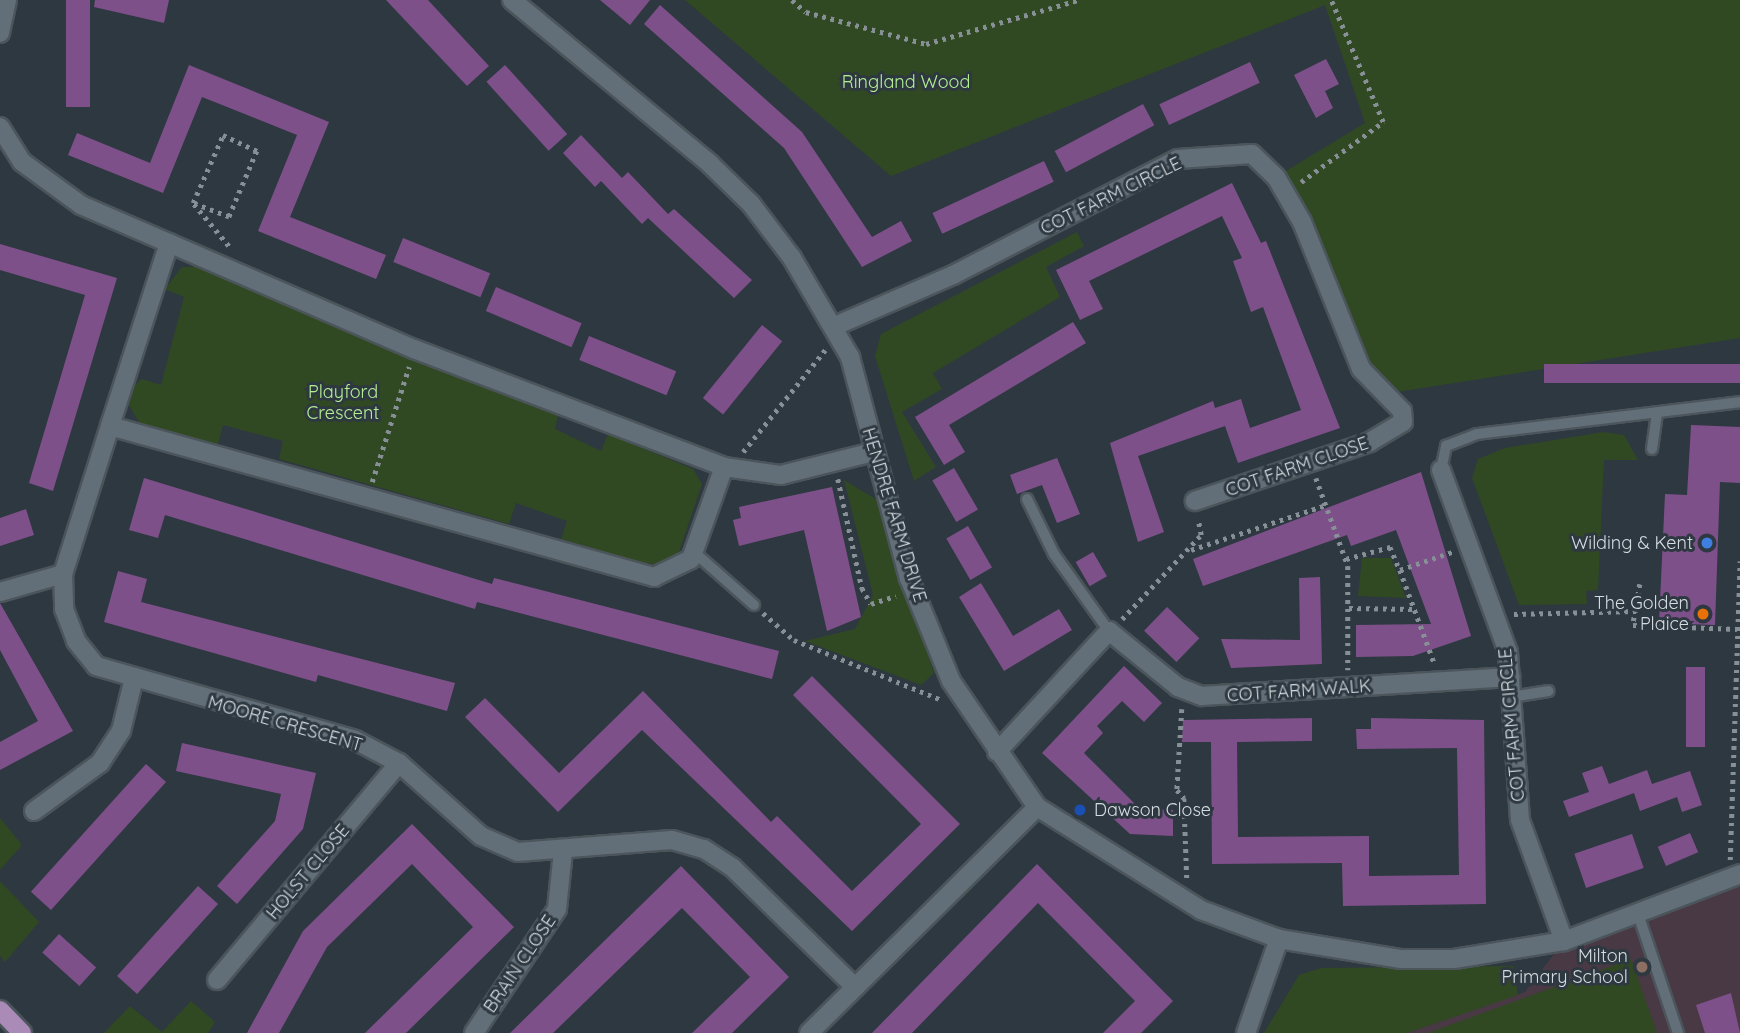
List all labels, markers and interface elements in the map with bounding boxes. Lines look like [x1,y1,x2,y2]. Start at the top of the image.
park label: Ringland Wood [842,71,970,93]
street label: COT FARM CIRCLE [1037,153,1185,239]
park label: Playford Crescent [307,382,379,424]
street label: HENDRE FARM DRIVE [857,425,931,605]
street label: COT FARM CLOSE [1223,432,1371,502]
place label: Wilding & Kent [1571,532,1693,554]
marker: Wilding & Kent [1699,535,1715,551]
place label: The Golden Plaice [1594,593,1689,636]
marker: The Golden Plaice [1695,606,1711,622]
street label: COT FARM CIRCLE [1495,647,1529,803]
street label: COT FARM WALK [1226,675,1372,707]
street label: MOORE CRESCENT [205,692,365,756]
place label: Dawson Close [1094,799,1211,821]
marker: Dawson Close [1072,802,1088,818]
street label: HOLST CLOSE [262,820,354,924]
street label: BRAIN CLOSE [479,911,561,1017]
place label: Milton Primary School [1502,946,1628,988]
marker: Milton Primary School [1634,959,1650,975]

